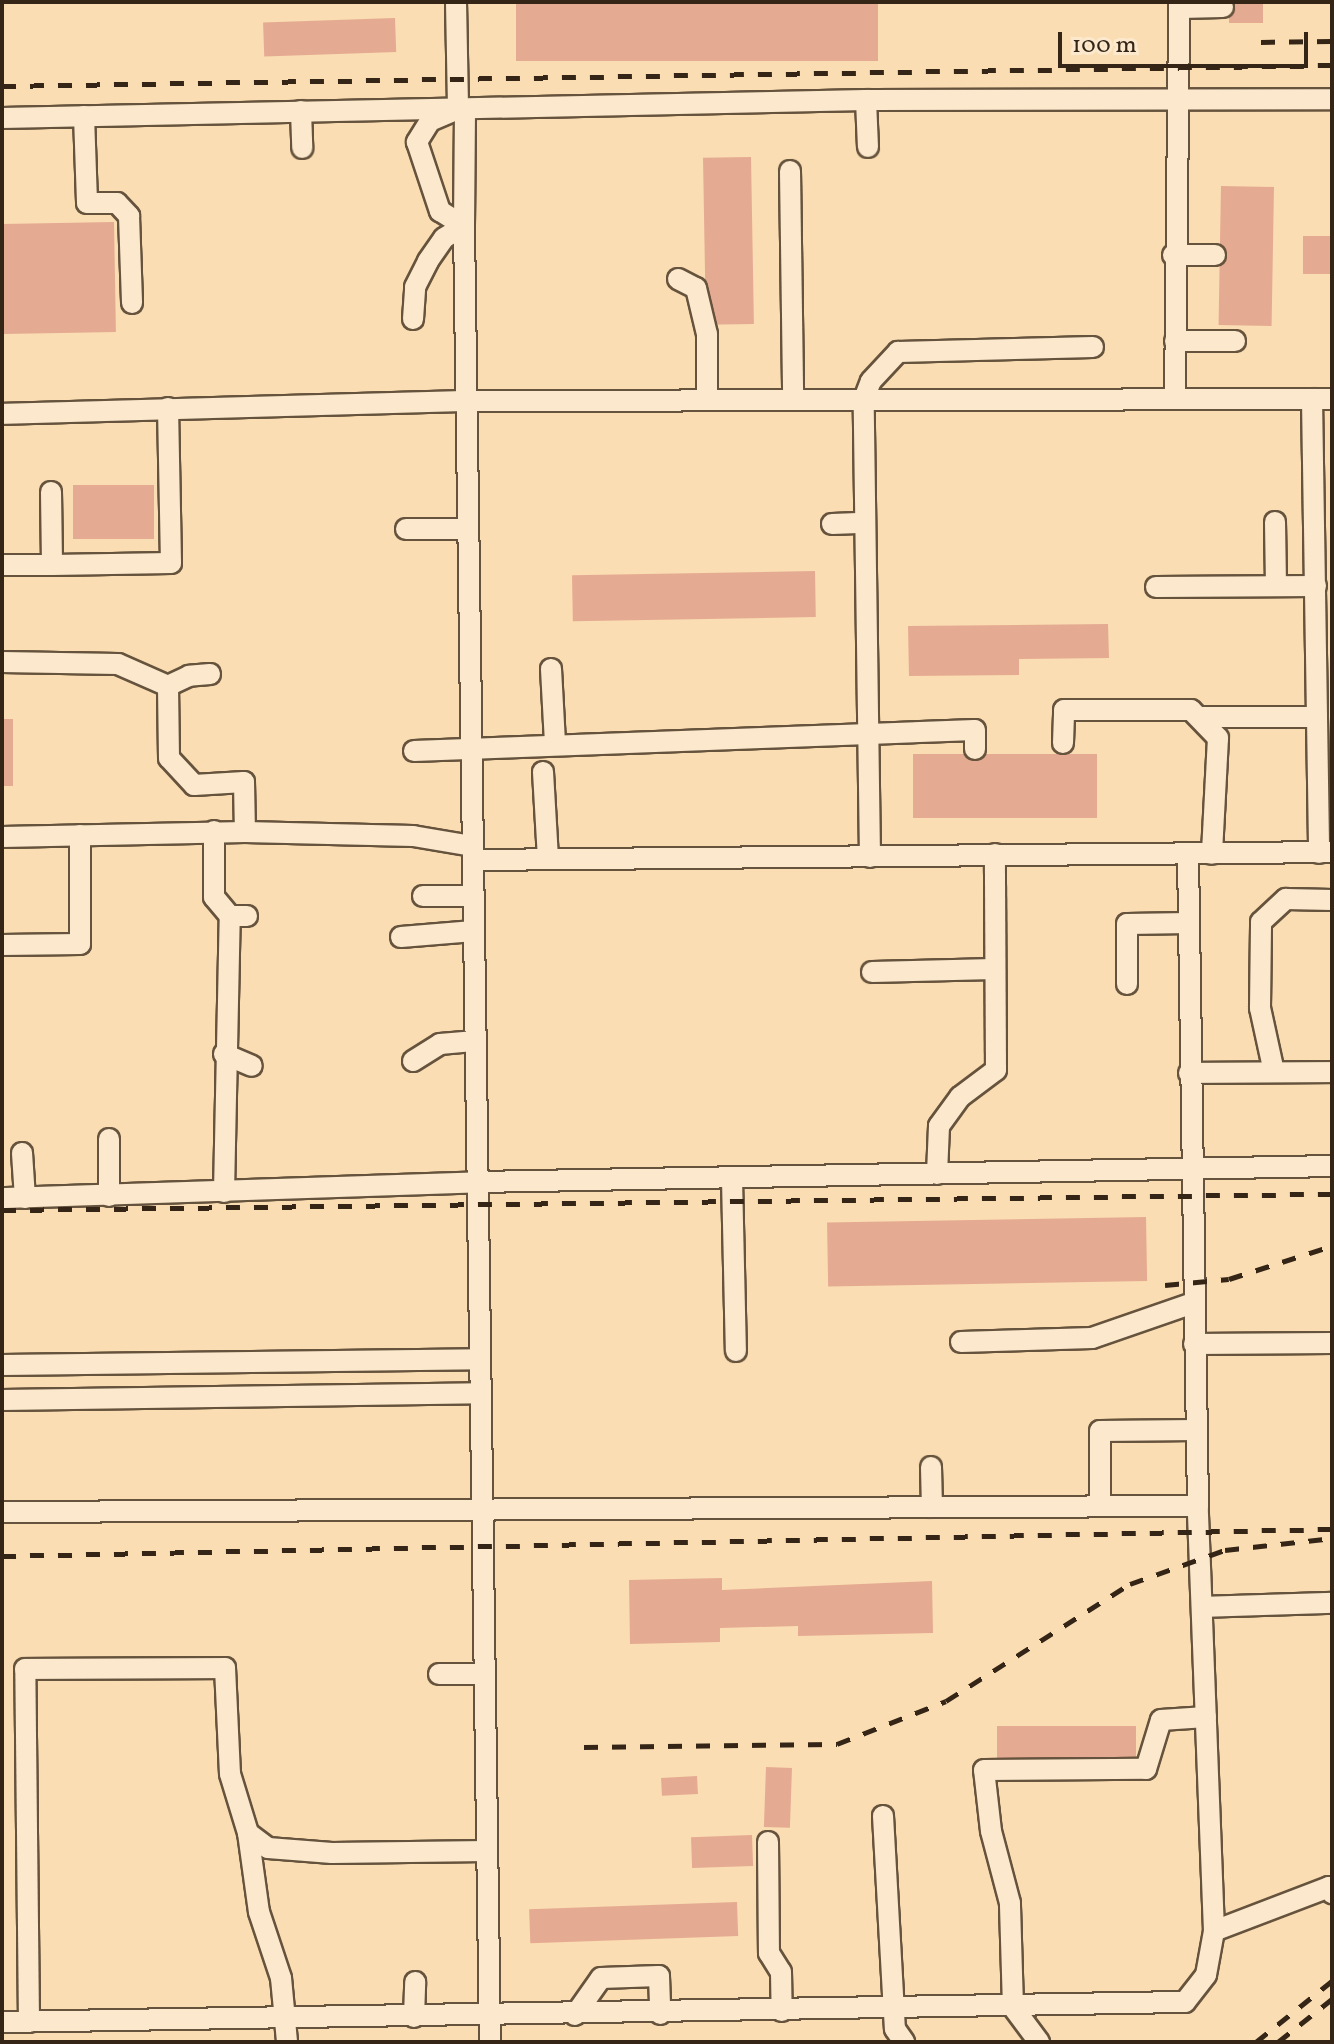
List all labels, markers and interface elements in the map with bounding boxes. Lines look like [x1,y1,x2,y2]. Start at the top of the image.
scale bar [1062,16,1312,66]
text: 100 m [1072,29,1137,63]

